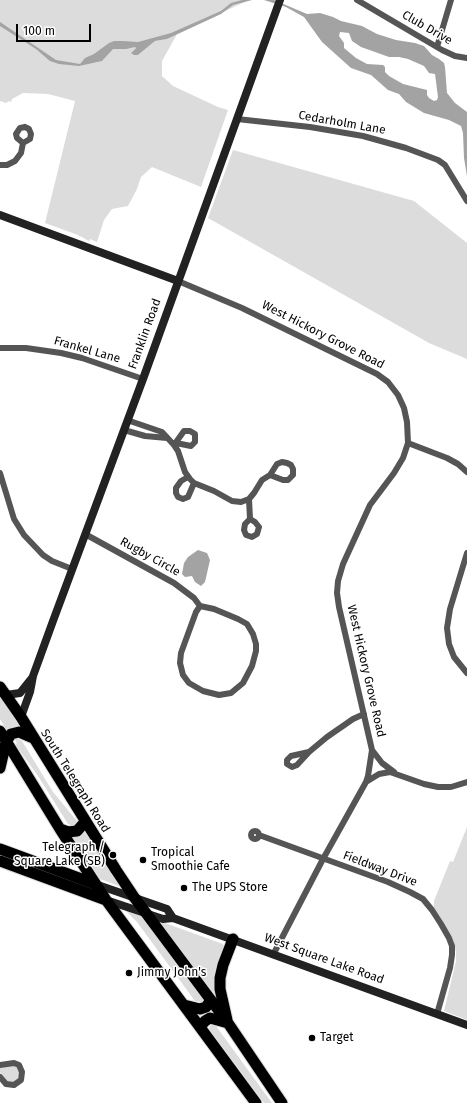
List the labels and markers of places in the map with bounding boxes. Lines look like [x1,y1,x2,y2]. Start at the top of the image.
place label: Telegraph / Square Lake (SB) [14,841,105,869]
place label: Tropical Smoothie Cafe [151,846,230,874]
marker: Telegraph / Square Lake (SB) [108,850,118,860]
marker: Tropical Smoothie Cafe [138,855,148,865]
place label: The UPS Store [192,881,268,895]
marker: The UPS Store [179,883,189,893]
place label: Jimmy John's [137,966,206,980]
marker: Jimmy John's [124,968,134,978]
place label: Target [320,1031,354,1045]
marker: Target [307,1033,317,1043]

